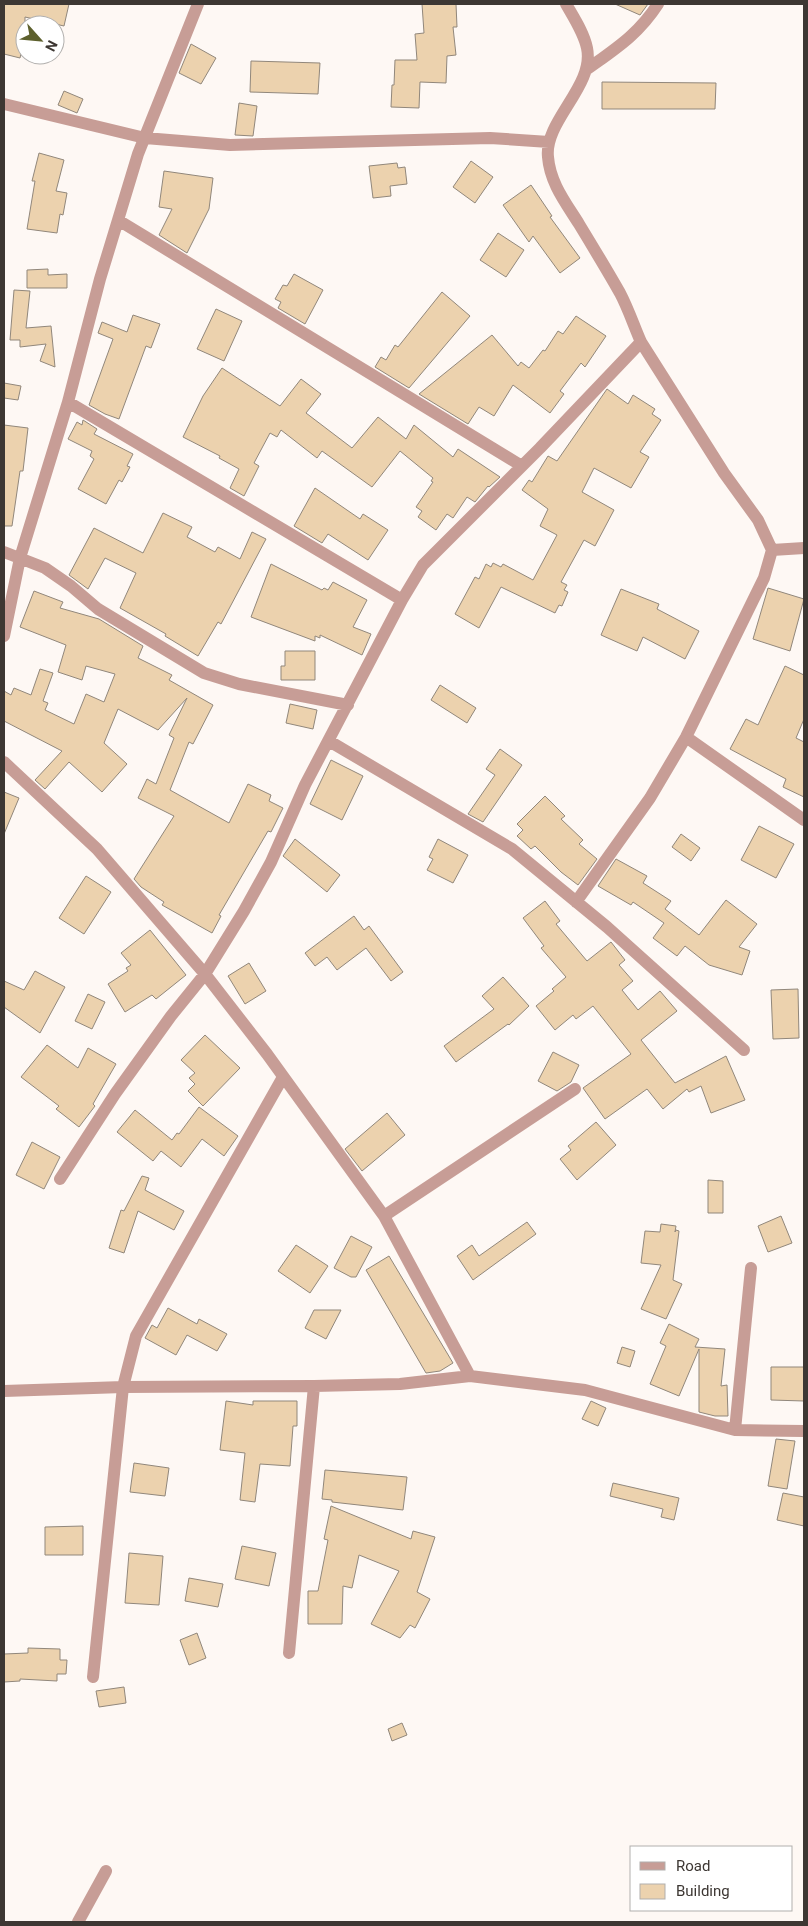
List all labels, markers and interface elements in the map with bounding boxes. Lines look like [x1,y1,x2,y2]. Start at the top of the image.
north arrow [15,15,65,65]
text: N [42,38,61,54]
legend [630,1846,793,1911]
text: Road [676,1857,710,1875]
text: Building [676,1882,730,1900]

